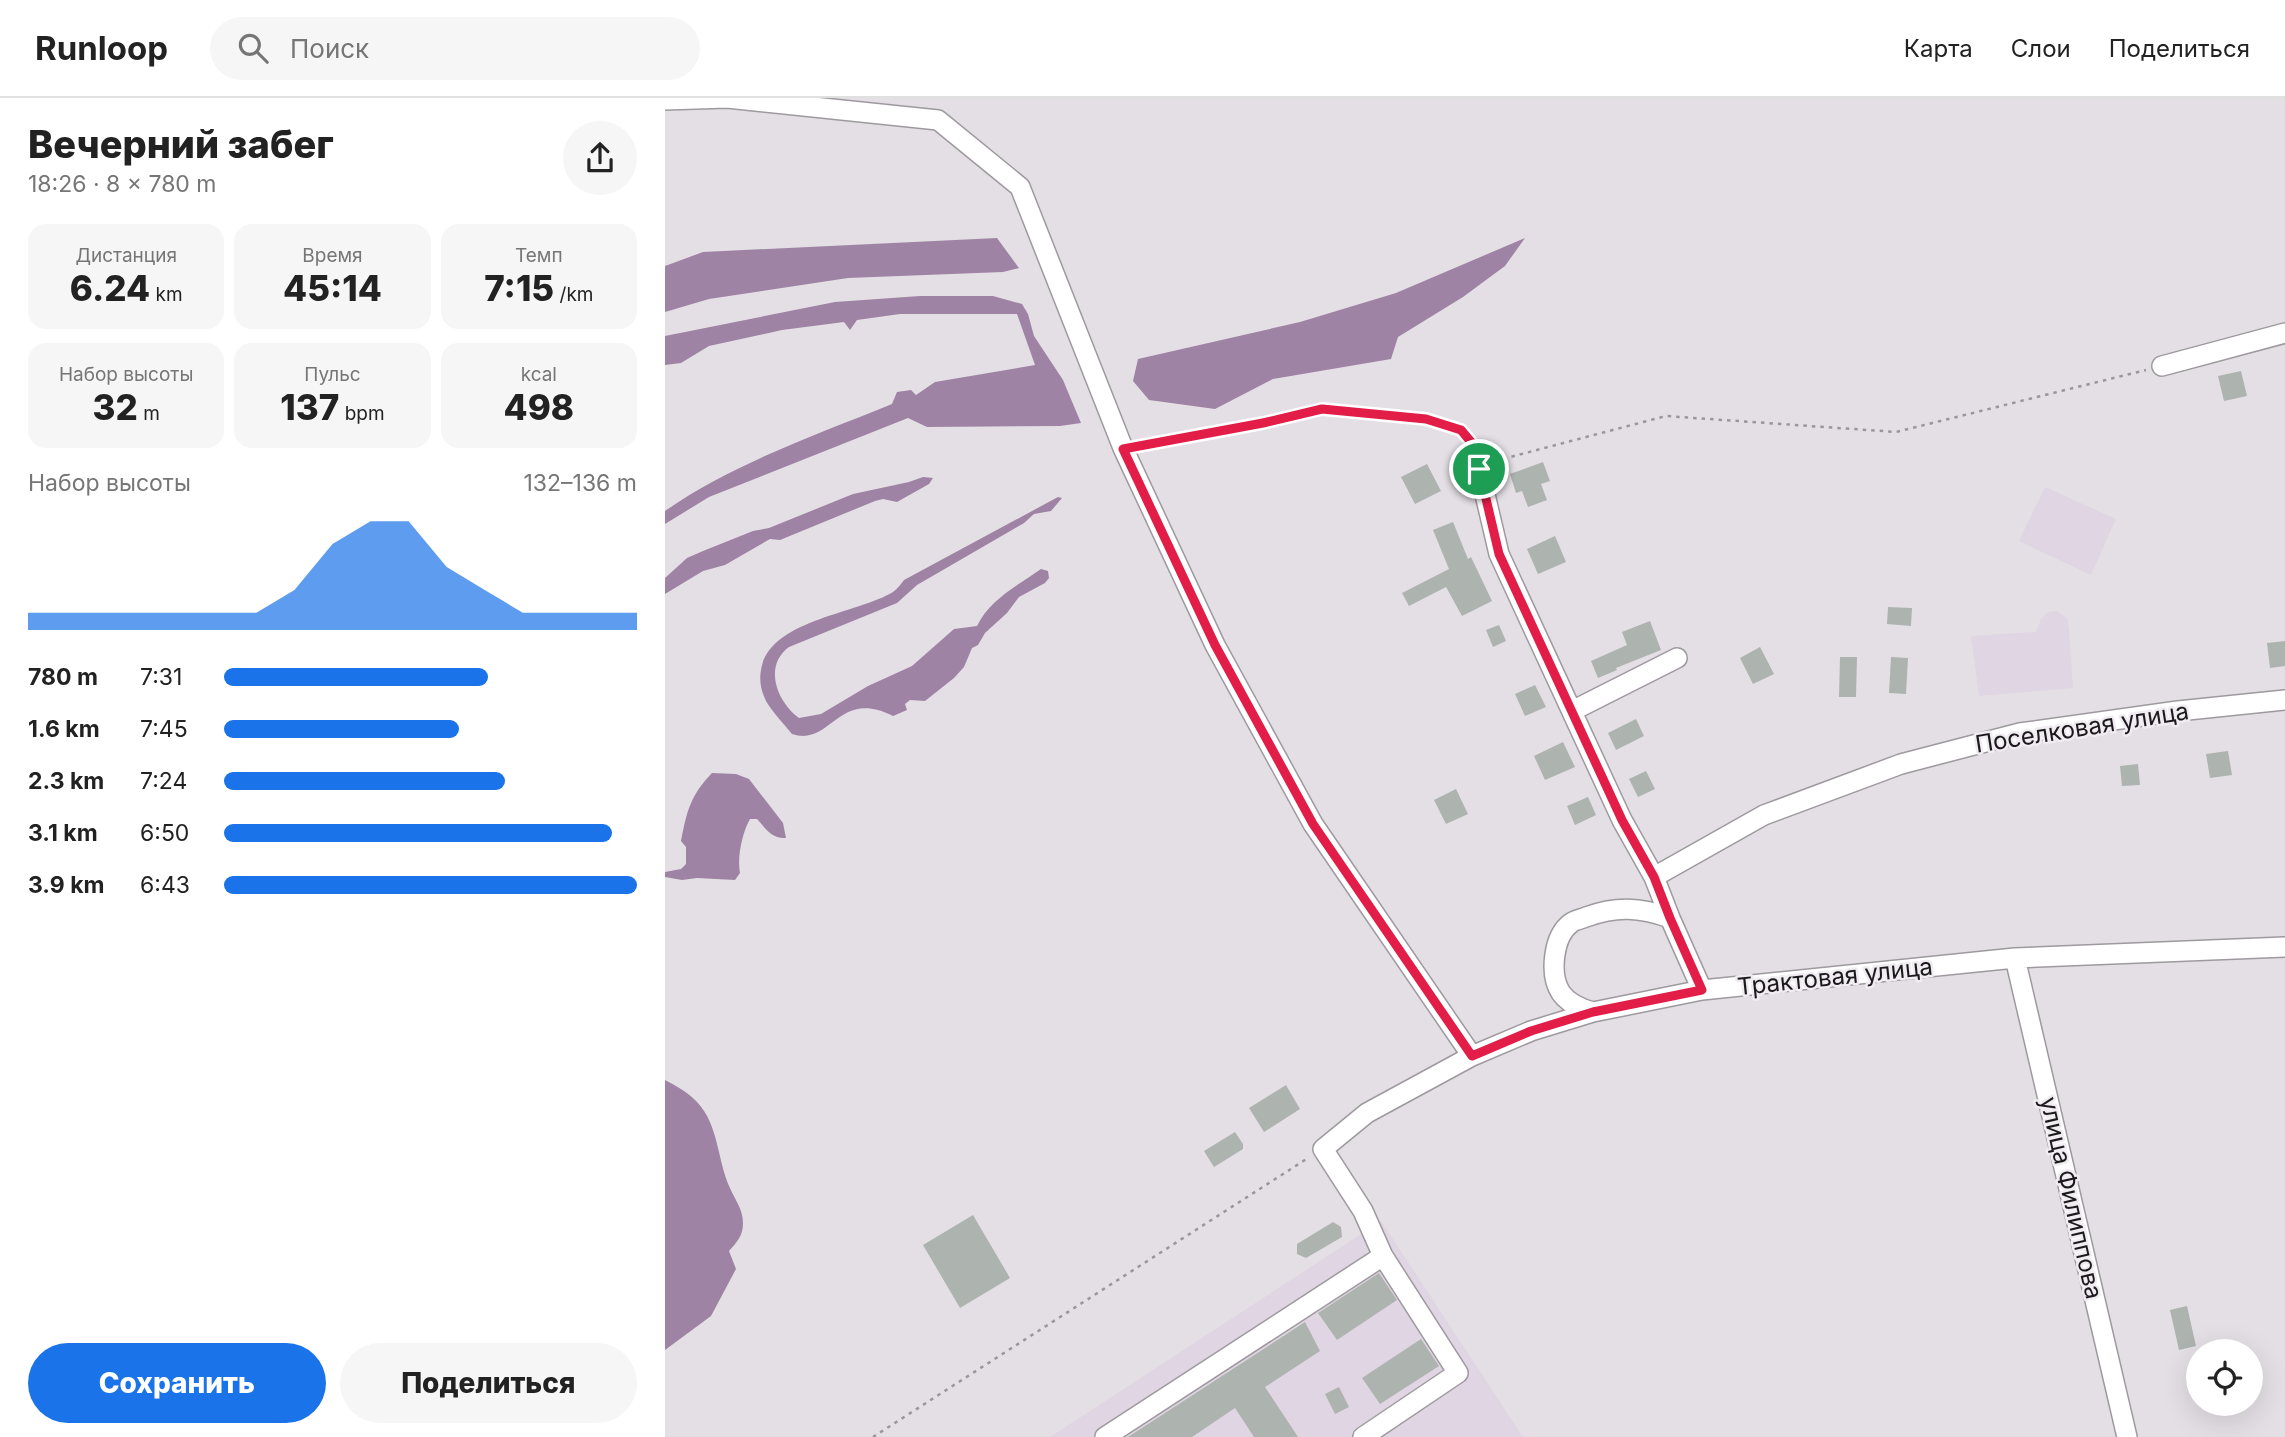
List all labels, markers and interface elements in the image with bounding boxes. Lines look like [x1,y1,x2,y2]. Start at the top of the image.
search box [210,17,700,80]
text: Runloop [35,28,168,68]
icon: search [234,29,272,67]
text: Поиск [290,33,369,64]
text: Карта [1904,34,1973,63]
text: Слои [2011,34,2071,63]
text: Поделиться [2109,34,2250,63]
text: Вечерний забег [28,121,334,167]
button: share [563,121,637,195]
text: 18:26 · 8 × 780 m [28,170,217,198]
text: Дистанция [75,244,177,267]
text: Время [302,244,363,267]
text: Темп [515,244,563,267]
text: 6.24 [70,267,150,309]
text: 45:14 [283,267,382,309]
text: 7:15 [484,267,554,309]
text: km [150,283,183,306]
text: /km [554,283,593,306]
text: Набор высоты [59,363,193,386]
text: Пульс [304,363,361,386]
text: kcal [521,363,557,386]
text: 32 [93,386,138,428]
text: 137 [280,386,339,428]
text: 498 [504,386,574,428]
text: m [138,402,160,425]
text: bpm [339,402,385,425]
pin [1449,439,1509,499]
icon: arrive [1460,450,1498,488]
text: Набор высоты [28,469,191,497]
text: 132–136 m [523,469,637,497]
text: 780 m [28,663,98,691]
text: 7:31 [140,663,182,691]
street label: Поселковая улица [1973,696,2191,759]
text: 1.6 km [28,715,100,743]
text: 7:45 [140,715,188,743]
text: 2.3 km [28,767,104,795]
text: 7:24 [140,767,187,795]
text: 3.1 km [28,819,98,847]
text: 6:50 [140,819,189,847]
text: 3.9 km [28,871,104,899]
text: 6:43 [140,871,190,899]
street label: Трактовая улица [1736,952,1934,1001]
street label: улица Филиппова [2034,1094,2109,1302]
map controls [2186,1339,2263,1416]
button: locate [2186,1339,2263,1416]
button: Сохранить [28,1343,326,1423]
button: Поделиться [340,1343,637,1423]

